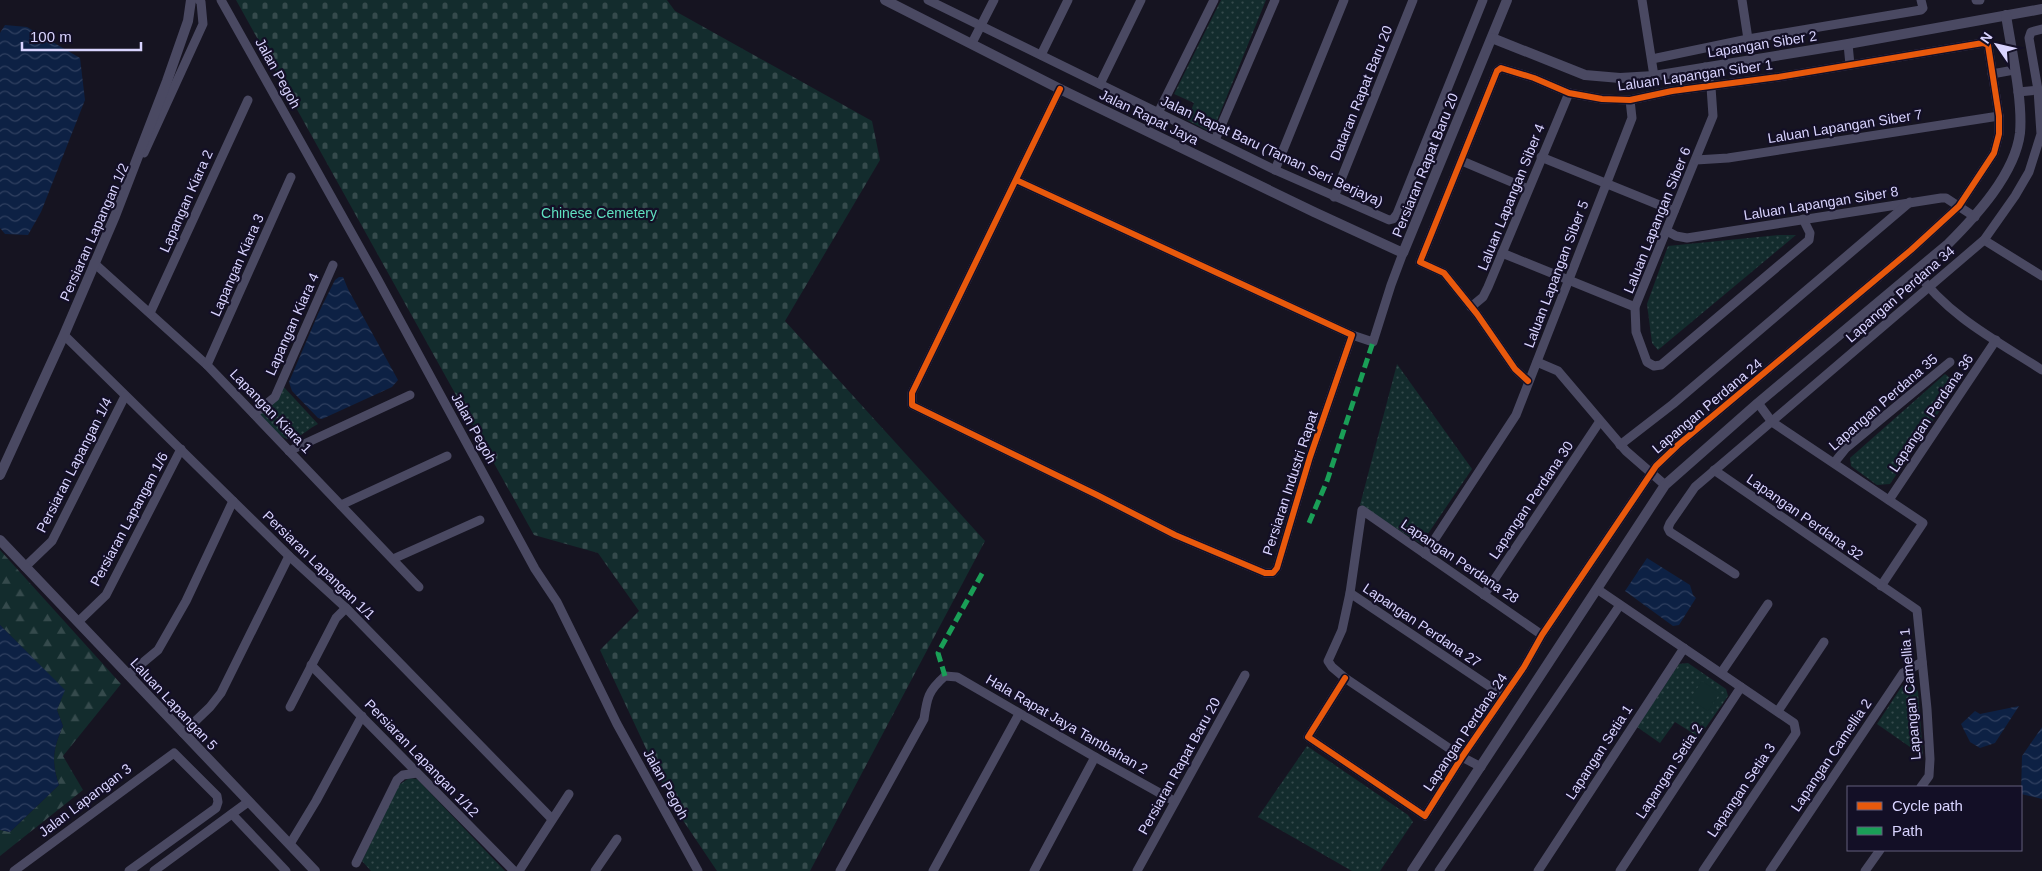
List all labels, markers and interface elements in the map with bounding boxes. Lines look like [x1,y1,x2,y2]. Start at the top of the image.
scale bar [22,20,141,52]
north arrow [1972,20,2022,70]
street label: Dataran Rapat Baru 20 [1327,23,1395,163]
street label: Lapangan Siber 2 [1706,27,1818,61]
text: 100 m [30,28,72,45]
text: N [1977,29,1996,46]
street label: Jalan Pegoh [252,35,304,111]
street label: Laluan Lapangan Siber 1 [1616,56,1774,94]
street label: Jalan Rapat Jaya [1097,86,1201,148]
street label: Persiaran Rapat Baru 20 [1389,90,1461,239]
street label: Jalan Rapat Baru (Taman Seri Berjaya) [1158,92,1386,210]
street label: Laluan Lapangan Siber 7 [1766,106,1924,146]
street label: Laluan Lapangan Siber 4 [1474,121,1548,273]
street label: Laluan Lapangan Siber 6 [1620,144,1694,296]
street label: Lapangan Kiara 2 [156,147,216,255]
street label: Persiaran Lapangan 1/2 [56,160,132,304]
street label: Laluan Lapangan Siber 8 [1742,183,1900,223]
street label: Laluan Lapangan Siber 5 [1520,198,1592,350]
park label: Chinese Cemetery [541,205,657,221]
street label: Lapangan Kiara 3 [207,211,267,319]
street label: Lapangan Perdana 34 [1842,242,1958,345]
street label: Lapangan Kiara 4 [262,270,322,378]
street label: Lapangan Perdana 35 [1825,350,1941,453]
street label: Lapangan Perdana 36 [1886,351,1976,475]
street label: Lapangan Perdana 24 [1649,355,1765,457]
street label: Lapangan Kiara 1 [227,366,315,456]
street label: Jalan Pegoh [448,390,500,466]
street label: Persiaran Lapangan 1/4 [33,395,115,535]
street label: Persiaran Industri Rapat [1259,409,1321,557]
street label: Lapangan Perdana 30 [1486,438,1576,562]
street label: Persiaran Lapangan 1/6 [87,449,171,589]
street label: Lapangan Perdana 32 [1744,471,1867,563]
street label: Persiaran Lapangan 1/1 [260,507,378,623]
street label: Lapangan Perdana 28 [1398,516,1522,606]
street label: Lapangan Perdana 27 [1360,580,1484,670]
street label: Lapangan Camellia 1 [1896,627,1924,761]
street label: Laluan Lapangan 5 [127,655,221,753]
street label: Lapangan Perdana 24 [1420,670,1510,794]
street label: Hala Rapat Jaya Tambahan 2 [983,671,1151,777]
street label: Persiaran Rapat Baru 20 [1135,695,1223,837]
street label: Persiaran Lapangan 1/12 [362,696,483,820]
street label: Lapangan Camellia 2 [1787,696,1875,814]
street label: Lapangan Setia 1 [1562,701,1636,802]
street label: Lapangan Setia 2 [1632,720,1706,821]
street label: Lapangan Setia 3 [1704,740,1778,840]
street label: Jalan Pegoh [640,746,692,822]
street label: Jalan Lapangan 3 [36,760,134,840]
legend [1847,786,2022,851]
text: Cycle path [1892,797,1963,814]
text: Path [1892,822,1923,839]

